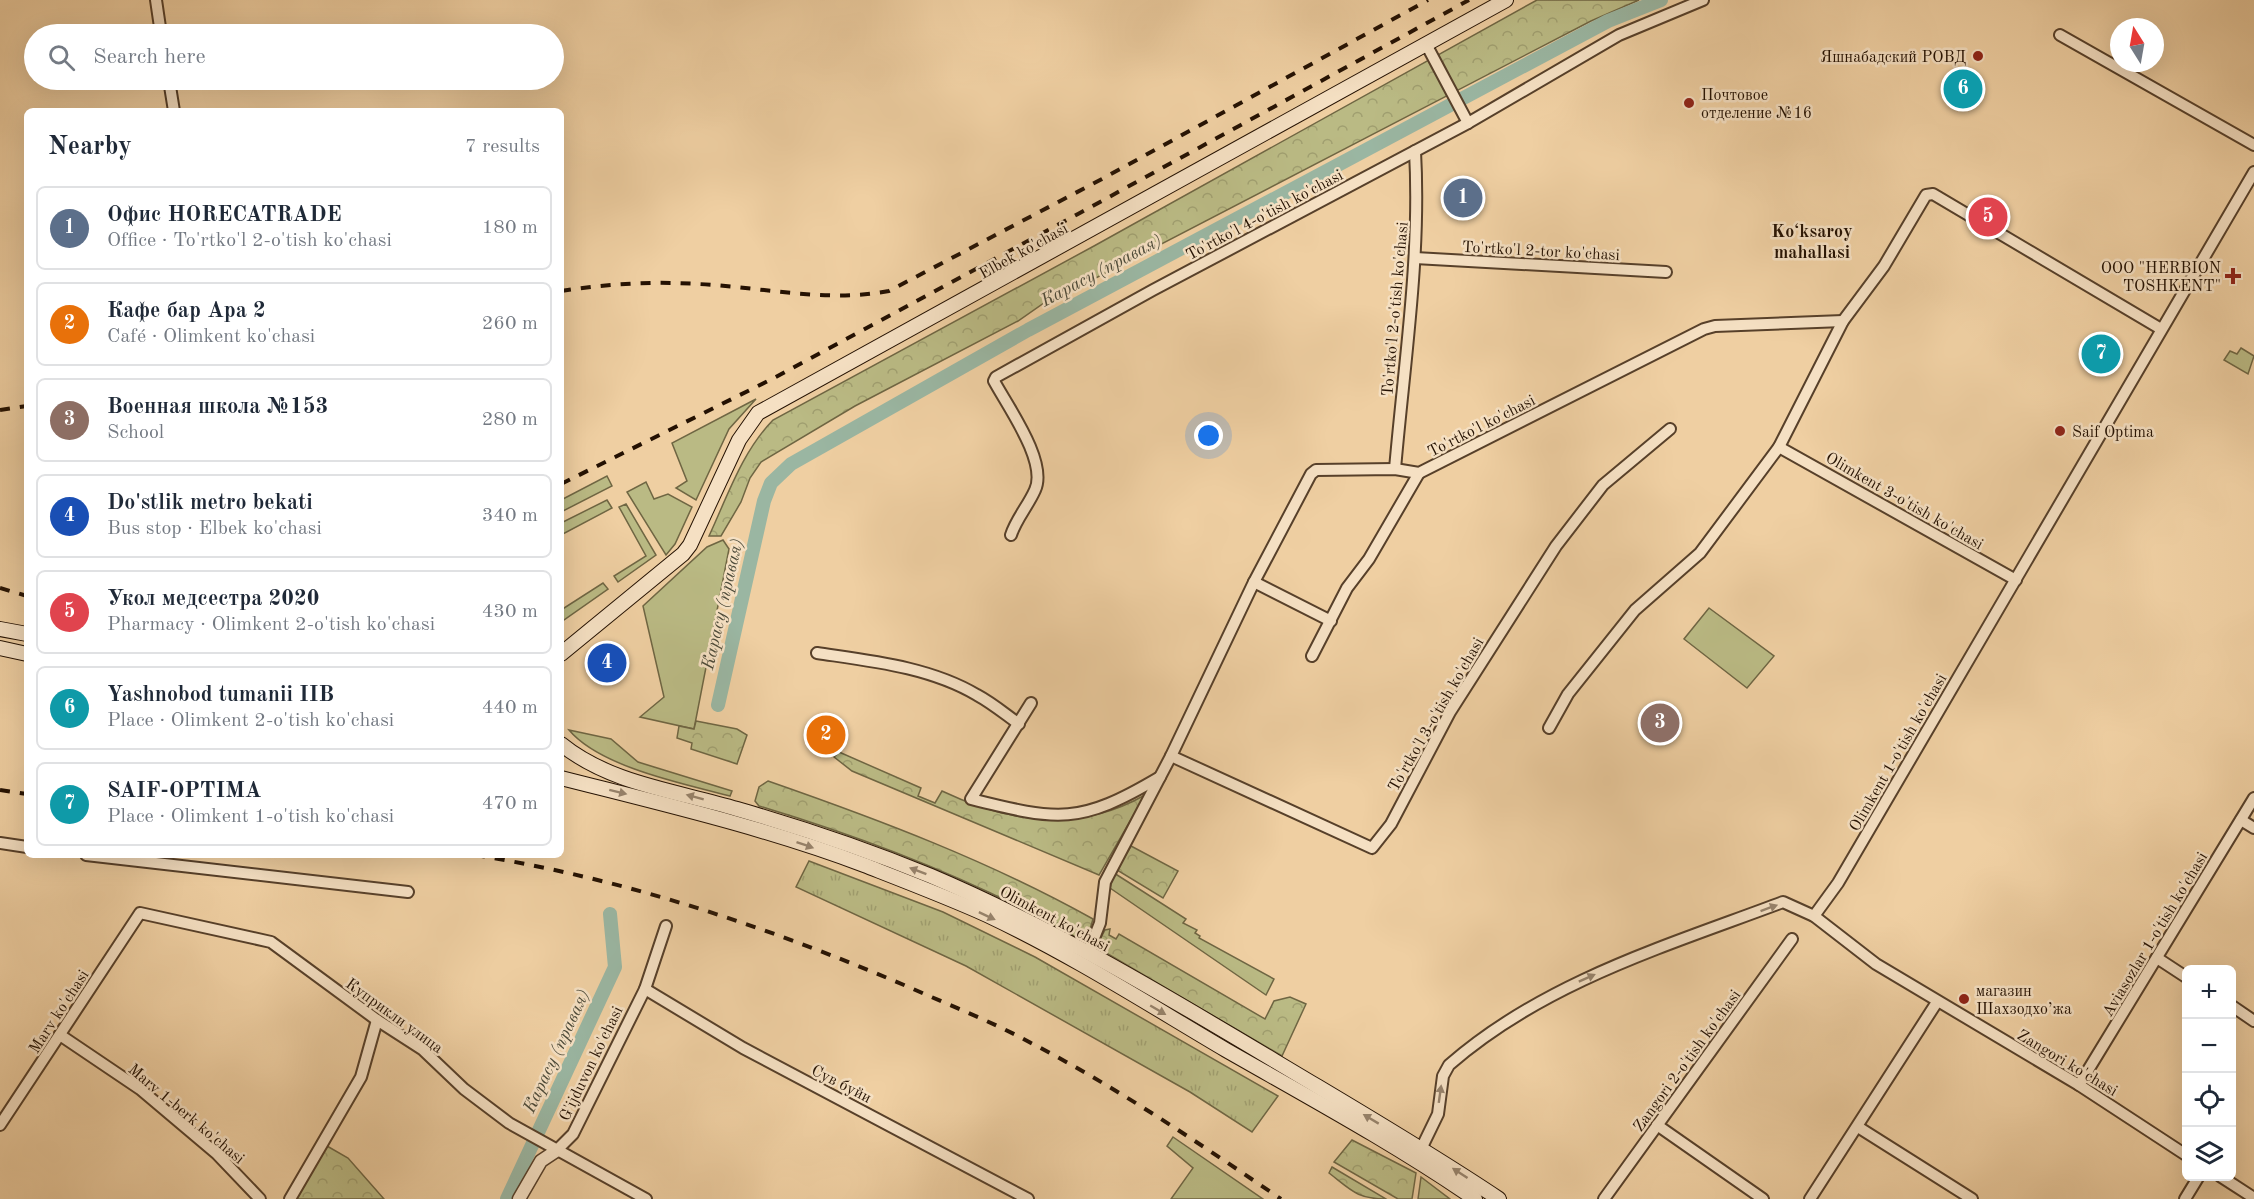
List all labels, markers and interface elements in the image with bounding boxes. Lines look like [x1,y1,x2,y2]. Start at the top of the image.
north arrow [2110,18,2164,72]
search box [24,24,564,90]
icon: search [45,41,78,74]
text: Search here [93,46,206,68]
marker: Яшнабадский РОВД [1971,49,1985,63]
place label: Яшнабадский РОВД [1820,50,1966,66]
pin: 6 [1944,66,1982,112]
place label: Почтовое отделение №16 [1701,88,1812,122]
marker: Почтовое отделение №16 [1682,96,1696,110]
text: Nearby [48,134,132,160]
text: 7 results [465,137,540,157]
street label: To'rtko'l 4-o'tish ko'chasi [1184,168,1346,264]
pin: 1 [1444,176,1482,220]
pin: 5 [1968,194,2008,240]
text: Офис HORECATRADE [107,204,342,226]
text: 1 [64,218,75,238]
text: 180 m [482,218,538,238]
street label: Elbek ko'chasi [977,221,1071,283]
street label: To'rtko'l 2-o'tish ko'chasi [1380,221,1412,397]
district label: Koʻksaroy mahallasi [1771,223,1853,262]
text: Office · To'rtko'l 2-o'tish ko'chasi [107,231,392,251]
water label: Карасу (правая) [1037,232,1165,311]
street label: To'rtko'l 2-tor ko'chasi [1462,240,1620,264]
place label: ООО "HERBION TOSHKENT" [2101,261,2221,295]
marker: ООО "HERBION TOSHKENT" [2226,269,2240,283]
text: Кафе бар Ара 2 [107,300,266,322]
text: 2 [64,314,75,334]
text: 260 m [482,314,538,334]
text: Café · Olimkent ko'chasi [107,327,315,347]
pin: 7 [2082,332,2120,376]
street label: To'rtko'l ko'chasi [1426,393,1538,461]
text: Военная школа №153 [107,396,328,418]
text: 3 [64,410,75,430]
text: 280 m [482,410,538,430]
your location [1194,421,1223,450]
text: School [107,423,164,443]
marker: Saif Optima [2053,424,2067,438]
place label: Saif Optima [2072,425,2154,441]
street label: Olimkent 3-o'tish ko'chasi [1823,450,1985,553]
text: Do'stlik metro bekati [107,492,313,514]
text: 4 [64,506,75,526]
text: 340 m [482,506,538,526]
text: Bus stop · Elbek ko'chasi [107,519,322,539]
water label: Карасу (правая) [699,537,747,672]
text: Укол медсестра 2020 [107,588,320,610]
text: 5 [64,602,75,622]
text: 430 m [482,602,538,622]
text: Pharmacy · Olimkent 2-o'tish ko'chasi [107,615,435,635]
street label: To'rtko'l 3-o'tish ko'chasi [1386,635,1487,795]
pin: 4 [588,640,626,686]
street label: Olimkent 1-o'tish ko'chasi [1847,672,1950,834]
text: Yashnobod tumanii IIB [107,684,334,706]
text: 6 [64,698,75,718]
text: 440 m [482,698,538,718]
pin: 3 [1640,700,1680,746]
text: Place · Olimkent 2-o'tish ko'chasi [107,711,394,731]
pin: 2 [806,712,846,758]
text: SAIF-OPTIMA [107,780,261,802]
one-way arrow [609,788,627,797]
one-way arrow [686,792,704,801]
text: 7 [64,794,75,814]
text: 470 m [482,794,538,814]
text: Place · Olimkent 1-o'tish ko'chasi [107,807,394,827]
one-way arrow [796,840,814,850]
street label: Aviasozlar 1-o'tish ko'chasi [2100,850,2211,1020]
one-way arrow [909,866,927,876]
street label: Olimkent ko'chasi [996,884,1112,955]
one-way arrow [1760,902,1778,912]
one-way arrow [978,911,995,920]
map controls [2182,965,2236,1181]
button: + [2182,965,2236,1019]
street label: Marv ko'chasi [27,968,92,1057]
one-way arrow [1579,973,1597,983]
street label: Куприкли улица [342,976,445,1057]
place label: магазин Шахзодхо’жа [1976,984,2072,1018]
water label: Карасу (правая) [520,987,593,1117]
street label: Zangori 2-o'tish ko'chasi [1631,987,1744,1135]
marker: магазин Шахзодхо’жа [1957,992,1971,1006]
street label: G'ijduvon ko'chasi [557,1004,626,1124]
one-way arrow [1149,1005,1166,1015]
button: − [2182,1019,2236,1073]
street label: Zangori ko'chasi [2014,1028,2120,1100]
street label: Marv 1-berk ko'chasi [125,1062,247,1168]
street label: Сув буйи [809,1063,874,1107]
button: locate [2182,1073,2236,1127]
one-way arrow [1435,1085,1444,1104]
one-way arrow [1362,1114,1379,1124]
button: layers [2182,1127,2236,1181]
one-way arrow [1452,1168,1469,1179]

